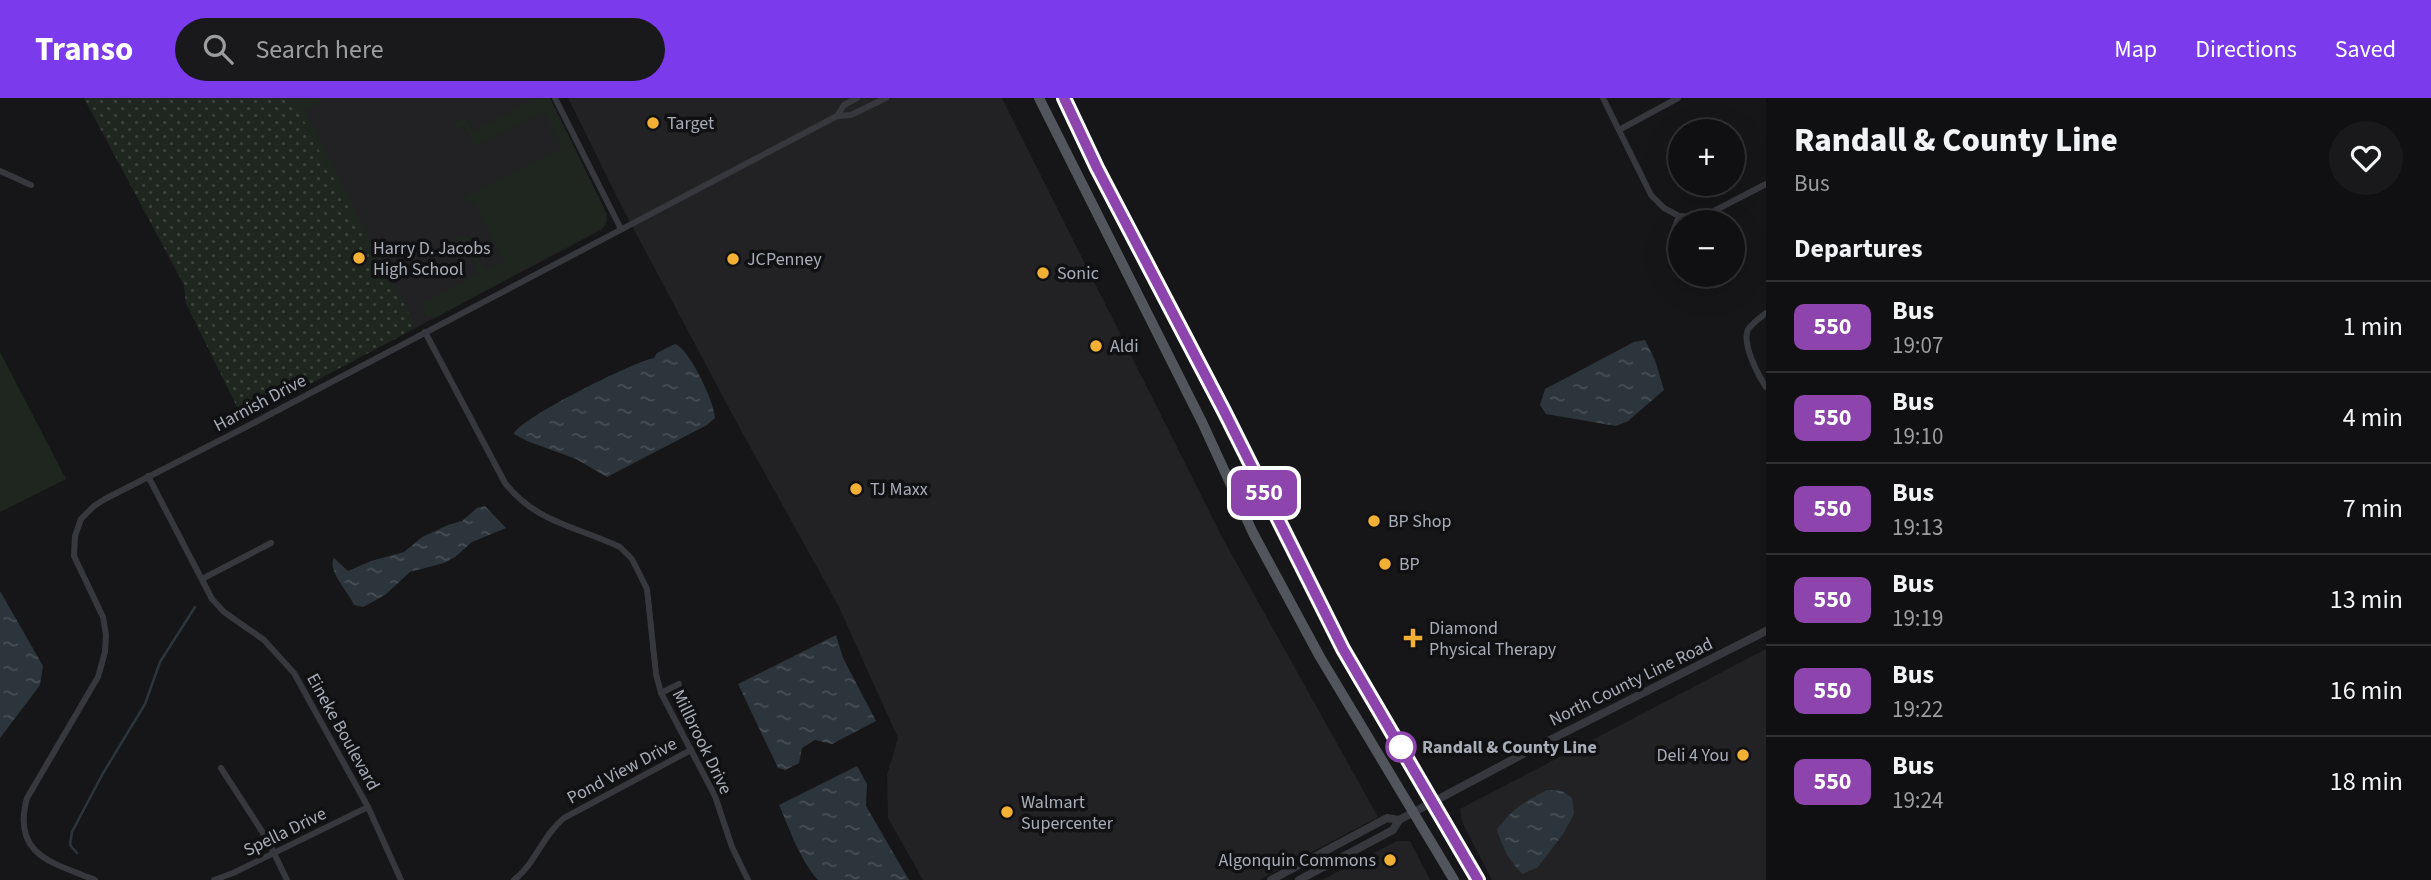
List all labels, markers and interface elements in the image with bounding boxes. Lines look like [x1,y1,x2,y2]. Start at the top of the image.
search box [175,18,665,81]
text: Transo [35,26,133,73]
icon: search [199,30,237,68]
text: Search here [255,31,384,68]
text: Map [2114,32,2157,67]
text: Directions [2195,32,2297,67]
text: Saved [2335,32,2396,67]
place label: Target [667,111,714,136]
marker: Target [645,115,661,131]
text: Randall & County Line [1794,117,2118,164]
map controls [1668,119,1745,287]
button: + [1668,119,1745,196]
button: heart [2329,121,2403,195]
text: Bus [1794,167,1830,200]
button: − [1668,210,1745,287]
text: Departures [1794,230,1922,267]
place label: Harry D. Jacobs High School [373,236,491,282]
place label: JCPenney [747,247,822,272]
marker: Harry D. Jacobs High School [351,250,367,266]
marker: JCPenney [725,251,741,267]
place label: Sonic [1057,261,1099,286]
marker: Sonic [1035,265,1051,281]
text: Bus [1892,292,1934,329]
text: 1 min [2343,308,2403,345]
text: 550 [1813,309,1852,344]
text: 19:07 [1892,329,1943,362]
place label: Aldi [1110,334,1139,359]
marker: Aldi [1088,338,1104,354]
street label: Harnish Drive [209,368,311,438]
text: Bus [1892,383,1934,420]
text: 4 min [2343,399,2403,436]
text: 550 [1813,400,1852,435]
text: 19:10 [1892,420,1943,453]
line badge: 550 [1224,470,1304,516]
text: Bus [1892,474,1934,511]
text: 550 [1245,475,1283,510]
place label: TJ Maxx [870,477,928,502]
marker: TJ Maxx [848,481,864,497]
text: 7 min [2343,490,2403,527]
text: 550 [1813,491,1852,526]
place label: BP Shop [1388,509,1452,534]
text: 19:13 [1892,511,1943,544]
marker: BP Shop [1366,513,1382,529]
place label: BP [1399,552,1420,577]
marker: BP [1377,556,1393,572]
text: Bus [1892,565,1934,602]
text: 13 min [2330,581,2403,618]
text: 550 [1813,582,1852,617]
text: 19:19 [1892,602,1943,635]
place label: Diamond Physical Therapy [1429,616,1557,662]
marker: Diamond Physical Therapy [1403,628,1423,648]
street label: North County Line Road [1545,632,1717,732]
text: Bus [1892,656,1934,693]
street label: Eineke Boulevard [300,669,386,795]
text: 16 min [2330,672,2403,709]
text: 550 [1813,673,1852,708]
street label: Millbrook Drive [666,685,738,799]
text: 19:22 [1892,693,1943,726]
street label: Pond View Drive [563,731,681,810]
marker: Randall & County Line [1386,732,1416,762]
place label: Randall & County Line [1422,735,1597,760]
place label: Deli 4 You [1656,743,1729,768]
marker: Deli 4 You [1735,747,1751,763]
text: Bus [1892,747,1934,784]
text: 18 min [2330,763,2403,800]
text: 550 [1813,764,1852,799]
text: 19:24 [1892,784,1943,817]
place label: Walmart Supercenter [1021,790,1114,836]
street label: Spella Drive [239,801,331,863]
marker: Walmart Supercenter [999,804,1015,820]
place label: Algonquin Commons [1219,848,1376,873]
marker: Algonquin Commons [1382,852,1398,868]

